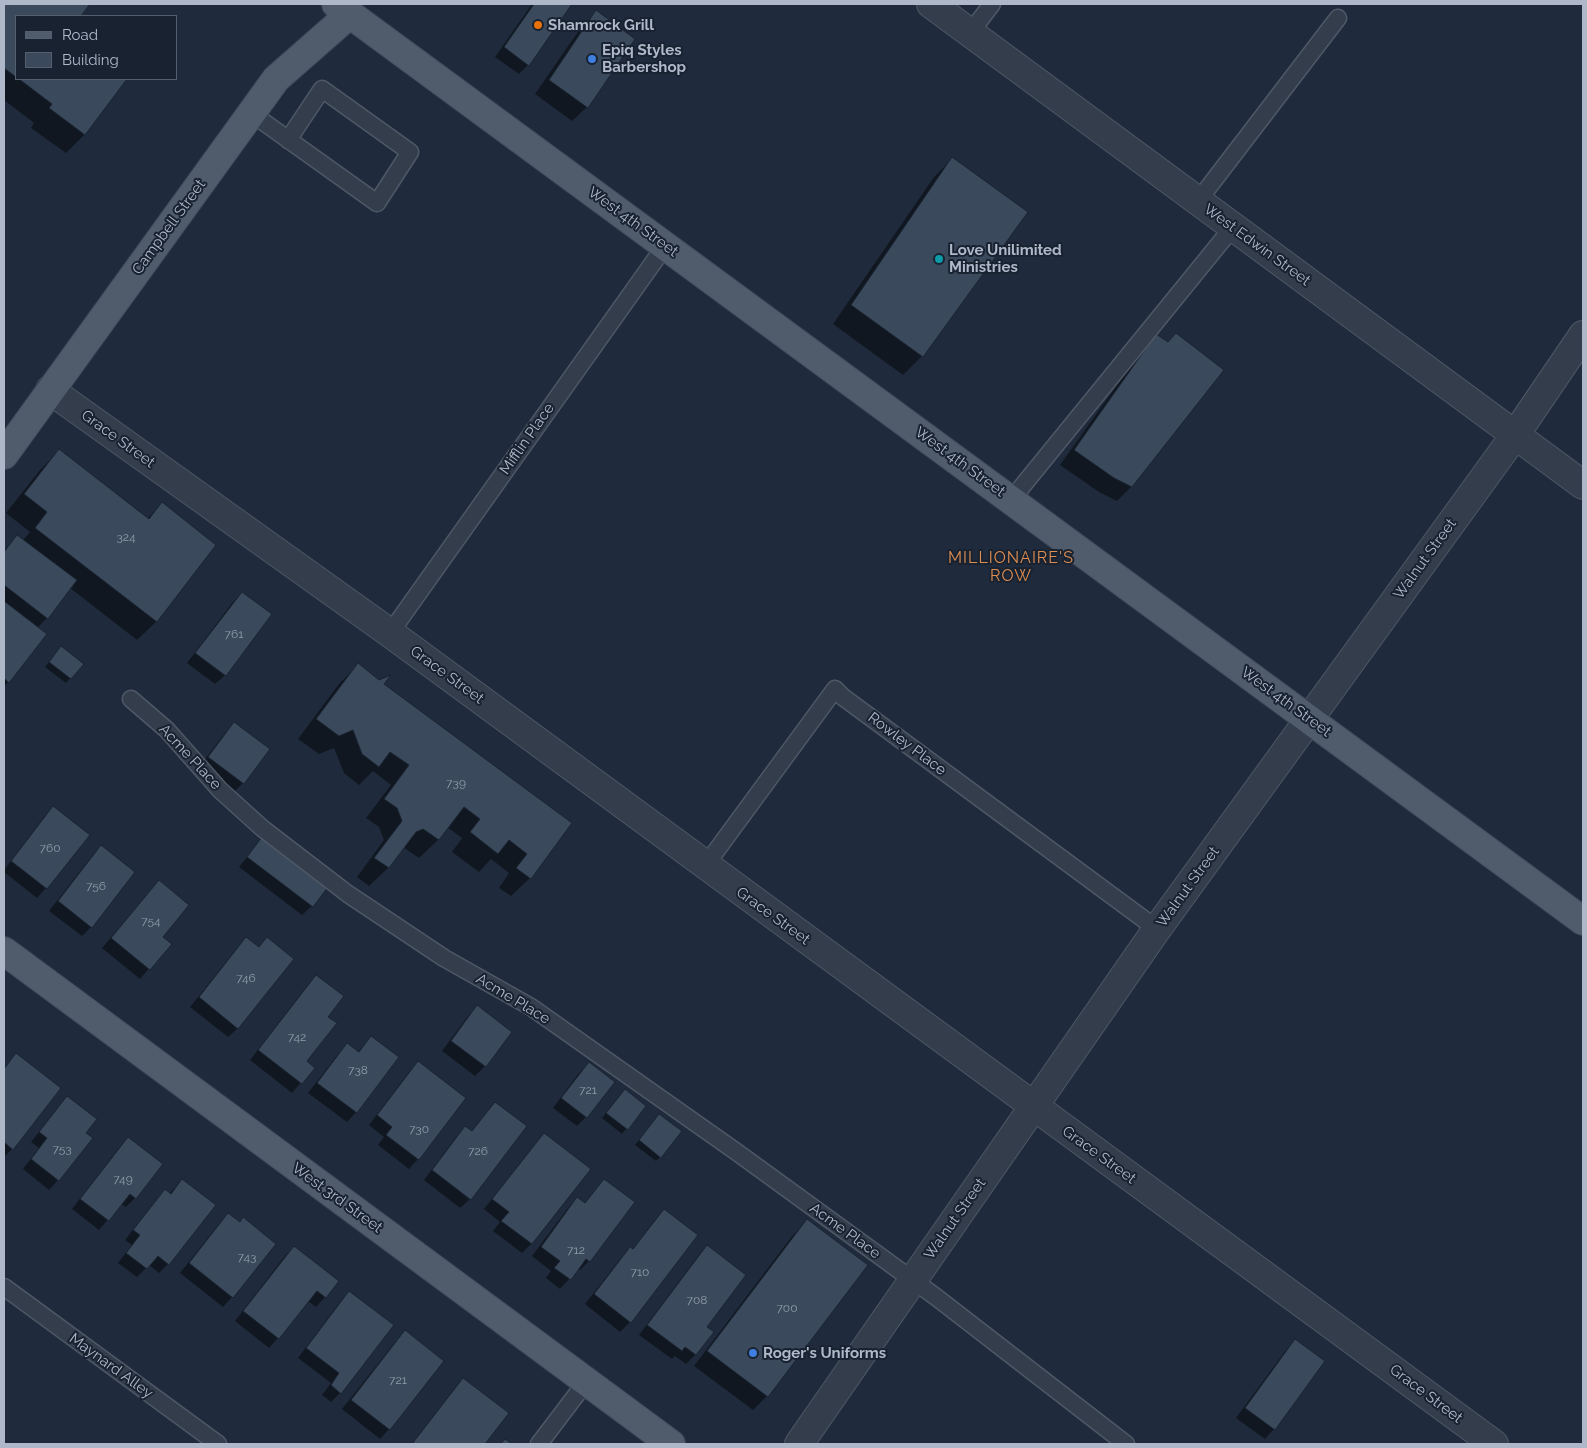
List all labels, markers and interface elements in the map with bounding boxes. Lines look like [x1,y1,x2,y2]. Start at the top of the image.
legend [15,15,178,80]
place label: Shamrock Grill [548,16,654,34]
marker: Shamrock Grill [532,19,544,31]
text: Road [62,26,98,44]
place label: Epiq Styles Barbershop [602,41,686,76]
text: Building [62,51,119,69]
marker: Epiq Styles Barbershop [586,53,598,65]
street label: Campbell Street [128,176,210,278]
street label: West 4th Street [584,183,682,261]
street label: West Edwin Street [1200,200,1314,290]
place label: Love Unilimited Ministries [949,241,1062,276]
marker: Love Unilimited Ministries [933,253,945,265]
street label: Mifflin Place [496,400,558,478]
street label: Grace Street [78,406,158,472]
street label: West 4th Street [911,423,1009,501]
street label: Walnut Street [1390,515,1460,603]
house number: 324 [116,530,136,544]
district label: MILLIONAIRE'S ROW [946,548,1076,586]
house number: 761 [225,627,243,641]
street label: Grace Street [407,642,487,708]
street label: West 4th Street [1237,663,1335,741]
street label: Rowley Place [864,709,950,779]
street label: Acme Place [155,720,225,794]
house number: 739 [446,776,466,790]
house number: 760 [40,841,60,855]
street label: Walnut Street [1153,843,1223,931]
house number: 756 [86,879,106,893]
street label: Grace Street [733,883,813,949]
house number: 754 [141,914,161,928]
street label: Acme Place [473,970,553,1028]
house number: 746 [236,971,256,985]
house number: 742 [288,1030,306,1044]
house number: 738 [348,1063,368,1077]
house number: 721 [579,1083,597,1097]
house number: 730 [409,1122,429,1136]
street label: Grace Street [1059,1122,1139,1188]
house number: 753 [52,1142,72,1156]
house number: 726 [468,1144,488,1158]
street label: West 3rd Street [288,1159,386,1237]
house number: 749 [113,1172,133,1186]
street label: Walnut Street [920,1175,990,1263]
street label: Acme Place [806,1199,884,1263]
house number: 712 [567,1243,585,1257]
house number: 743 [238,1250,256,1264]
house number: 710 [631,1265,649,1279]
house number: 708 [687,1293,707,1307]
house number: 700 [776,1301,798,1315]
street label: Maynard Alley [66,1330,156,1402]
place label: Roger's Uniforms [763,1344,886,1362]
marker: Roger's Uniforms [747,1347,759,1359]
street label: Grace Street [1386,1361,1466,1427]
house number: 721 [389,1373,407,1387]

